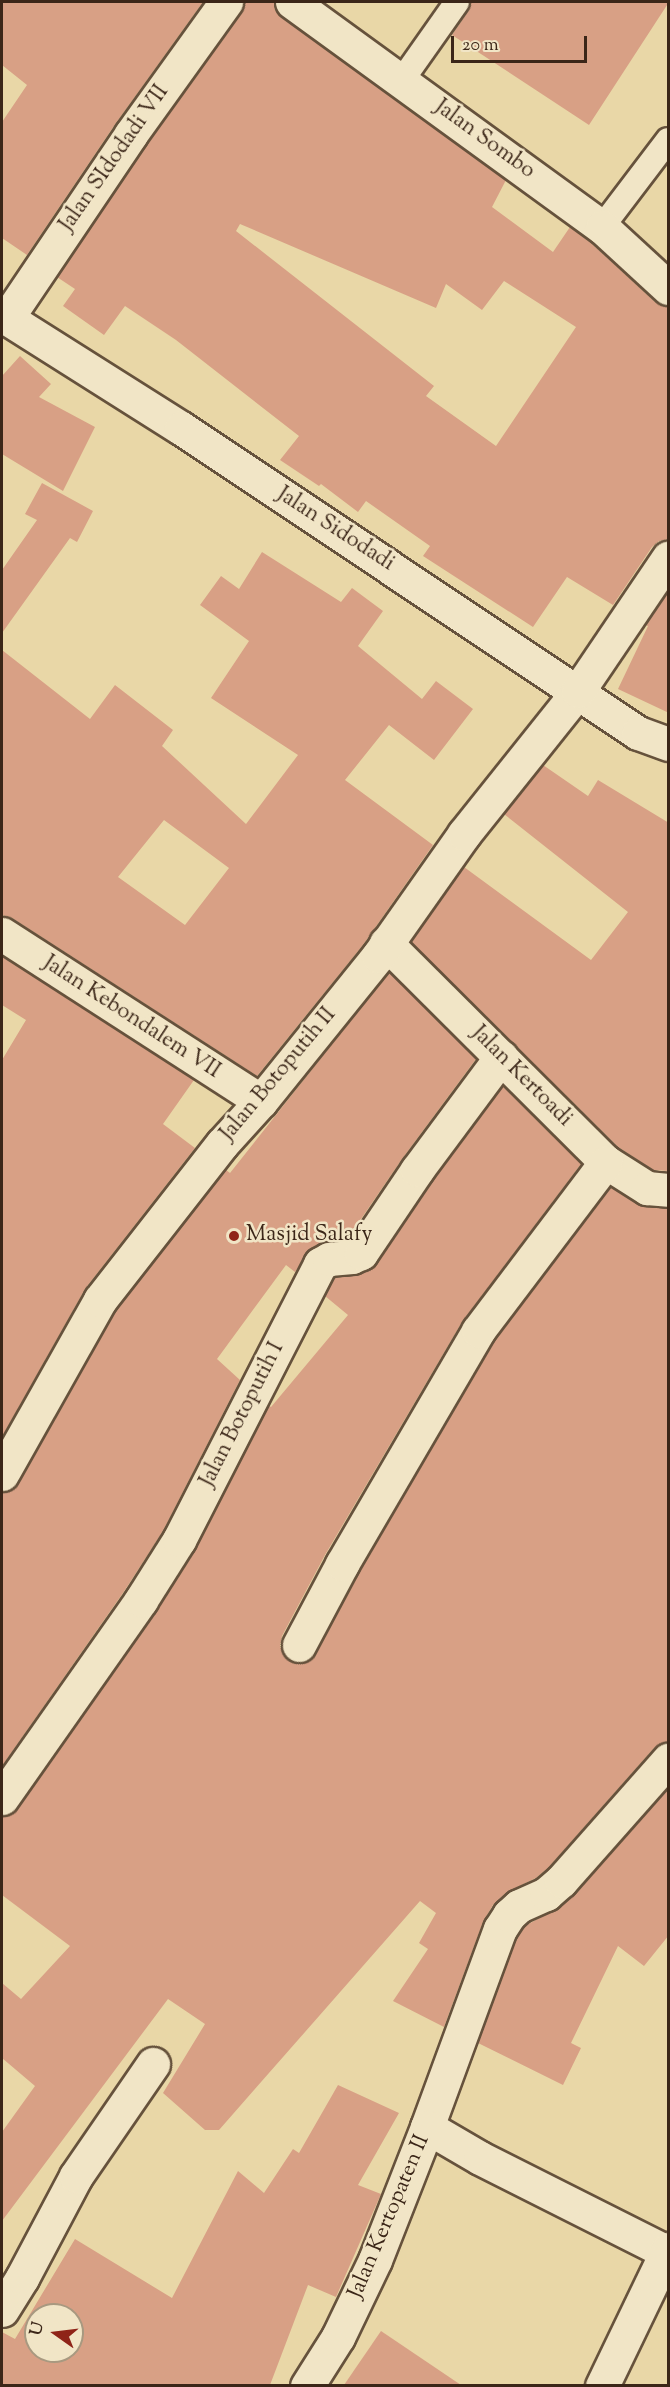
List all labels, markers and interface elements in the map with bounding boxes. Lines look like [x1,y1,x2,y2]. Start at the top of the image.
scale bar [454,24,590,62]
text: 20 m [462,33,499,59]
street label: Jalan SIdodadi VII [55,81,175,237]
street label: Jalan Sombo [429,95,539,185]
street label: Jalan Sidodadi [271,482,399,578]
street label: Jalan Kebondalem VII [37,951,225,1085]
street label: Jalan Botoputih II [215,1003,343,1147]
street label: Jalan Kertoadi [465,1021,577,1133]
place label: Masjid Salafy [246,1223,373,1249]
marker: Masjid Salafy [227,1229,241,1243]
street label: Jalan Botoputih I [195,1338,291,1492]
street label: Jalan Kertopaten II [344,2131,436,2303]
north arrow [24,2303,84,2363]
text: U [25,2320,51,2338]

